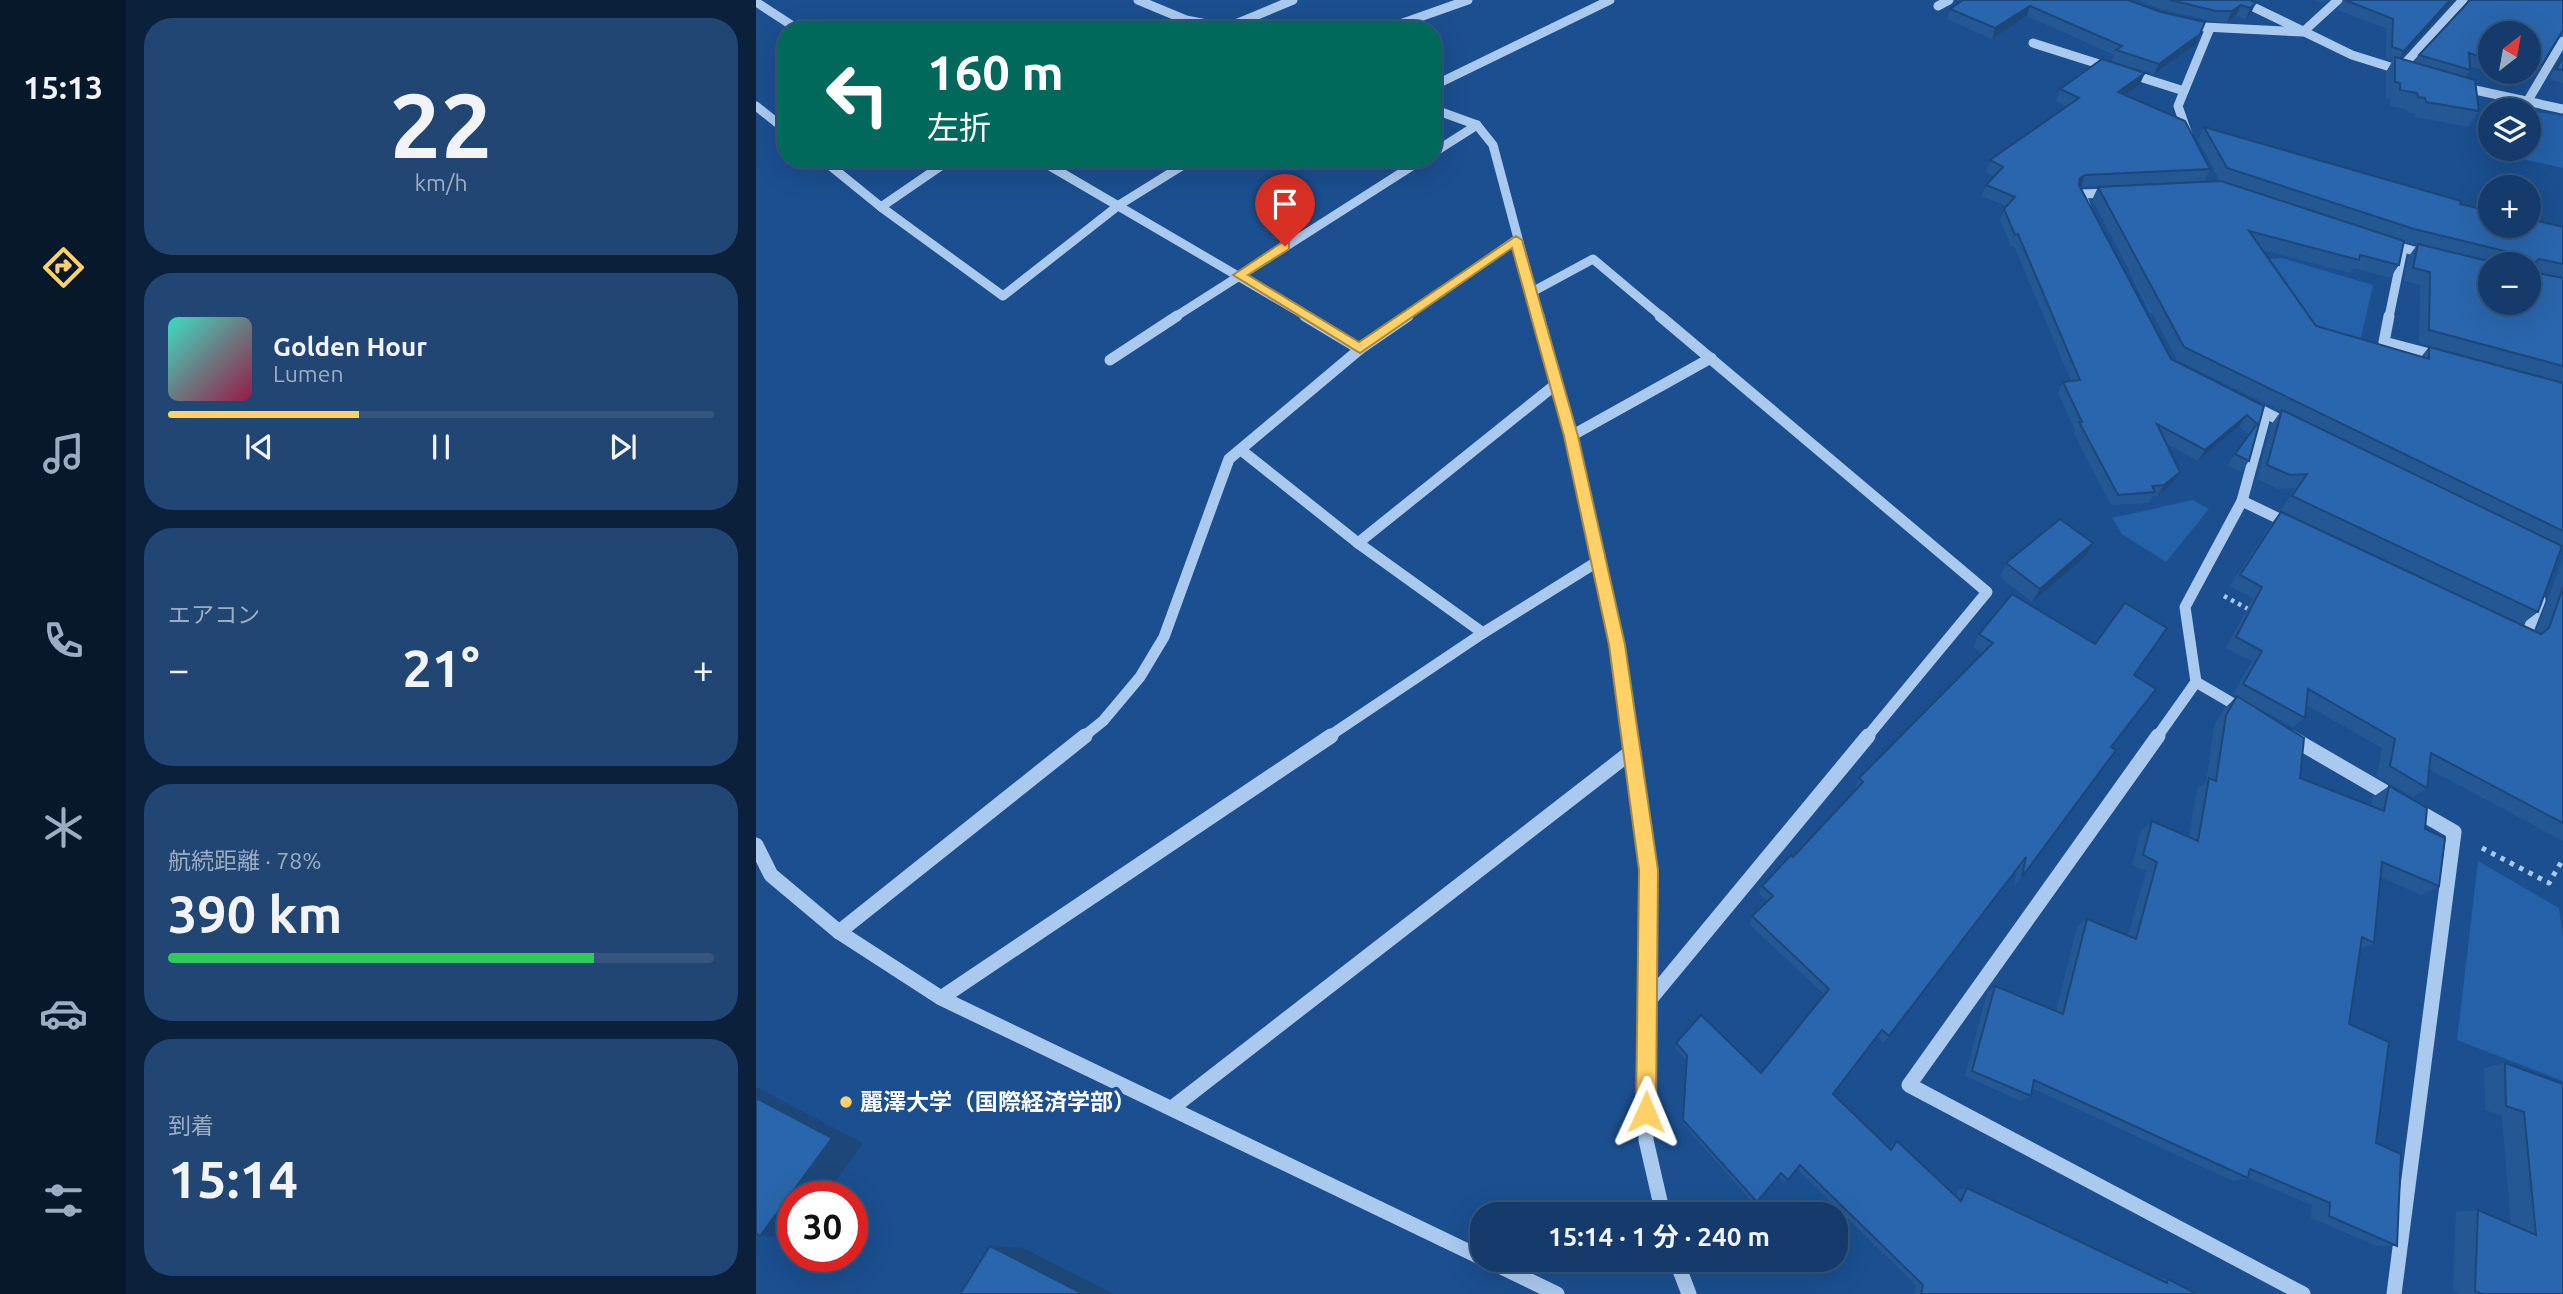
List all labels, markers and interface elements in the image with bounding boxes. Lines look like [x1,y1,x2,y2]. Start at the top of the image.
north arrow [2478,21,2541,84]
map controls [2478,21,2541,315]
text: 160 m [927,44,1064,99]
icon: left [812,49,903,140]
text: 15:13 [23,69,103,105]
text: 22 [390,73,492,175]
button: layers [2478,98,2541,161]
text: 左折 [927,109,991,145]
text: km/h [414,170,468,195]
pin [1255,174,1315,246]
button: + [2478,175,2541,238]
icon: arrive [1266,185,1304,223]
icon: directions [39,243,88,292]
button: − [2478,252,2541,315]
text: Golden Hour [273,332,427,361]
text: Lumen [273,361,344,386]
icon: previous [240,428,278,466]
icon: pause [422,428,460,466]
icon: next [604,428,642,466]
icon: music [39,429,88,478]
text: エアコン [168,602,260,627]
icon: phone [39,616,88,665]
text: 21° [402,639,480,697]
text: − [168,648,189,690]
text: + [693,648,714,690]
icon: climate [39,803,88,852]
text: 航続距離 · 78% [168,848,321,873]
text: 390 km [168,885,342,943]
icon: car [39,989,88,1038]
position arrow [1609,1075,1683,1149]
place label: 麗澤大学（国際経済学部） [860,1089,1136,1114]
marker: 麗澤大学（国際経済学部） [838,1094,854,1110]
text: 到着 [168,1113,214,1138]
text: 15:14 [168,1150,298,1208]
icon: filters [39,1176,88,1225]
speed limit sign: 30 [777,1181,868,1272]
text: 15:14 · 1 分 · 240 m [1548,1222,1770,1251]

